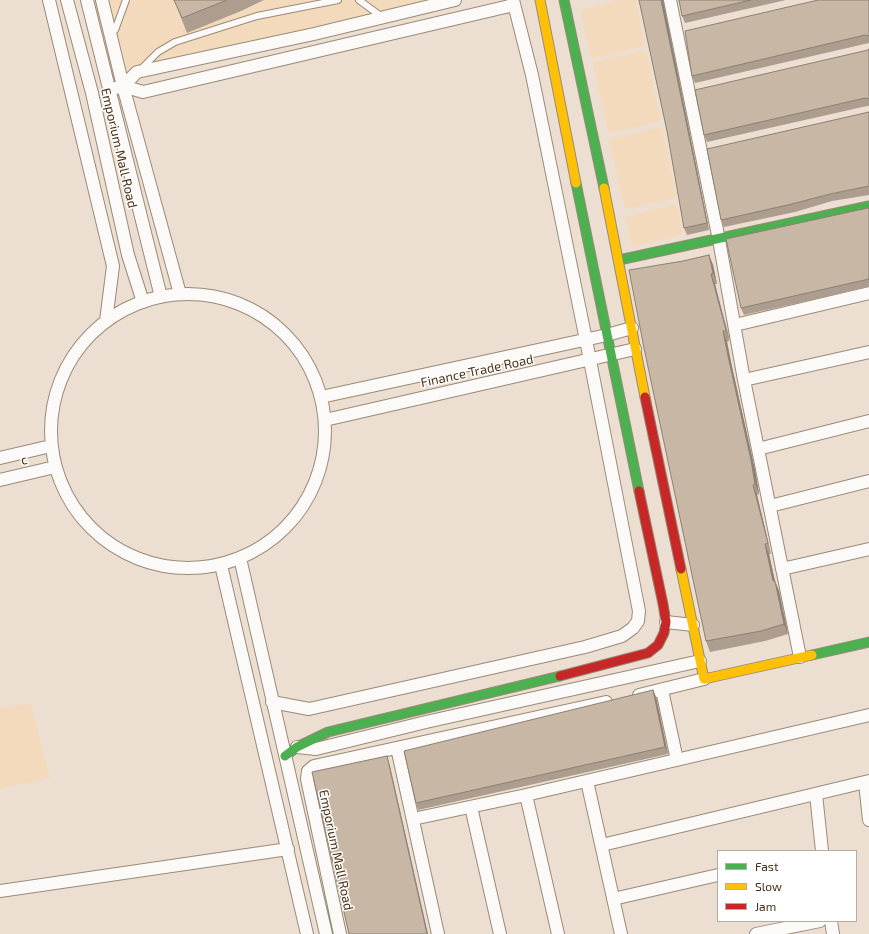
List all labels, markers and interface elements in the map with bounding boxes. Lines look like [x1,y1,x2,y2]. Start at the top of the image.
street label: Emporium Mall Road [98,86,140,210]
street label: Finance Trade Road [419,351,535,391]
street label: c [19,452,29,468]
street label: Emporium Mall Road [316,788,356,912]
legend [717,850,857,922]
text: Fast [755,859,778,873]
text: Slow [755,879,782,893]
text: Jam [755,899,776,913]

